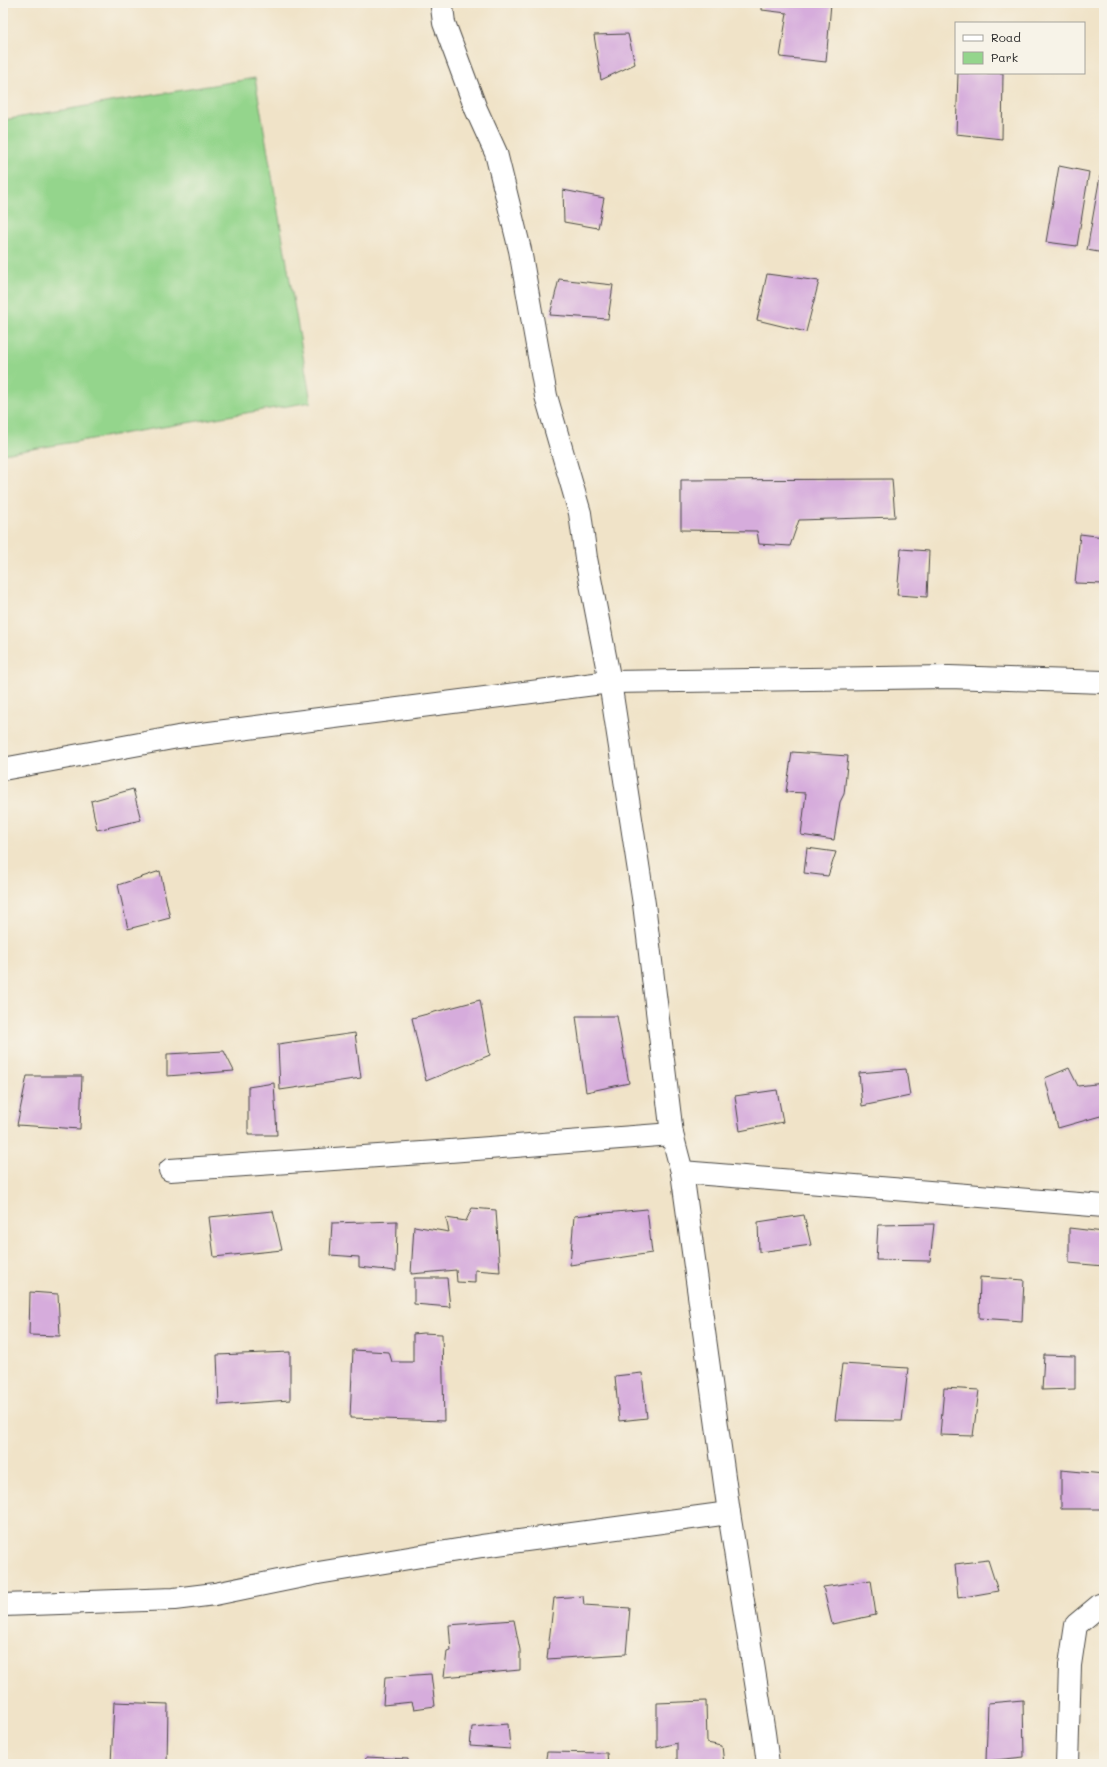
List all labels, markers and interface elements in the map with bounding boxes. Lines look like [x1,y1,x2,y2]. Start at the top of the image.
legend [955,22,1085,74]
text: Road [991,29,1021,45]
text: Park [991,49,1018,65]

